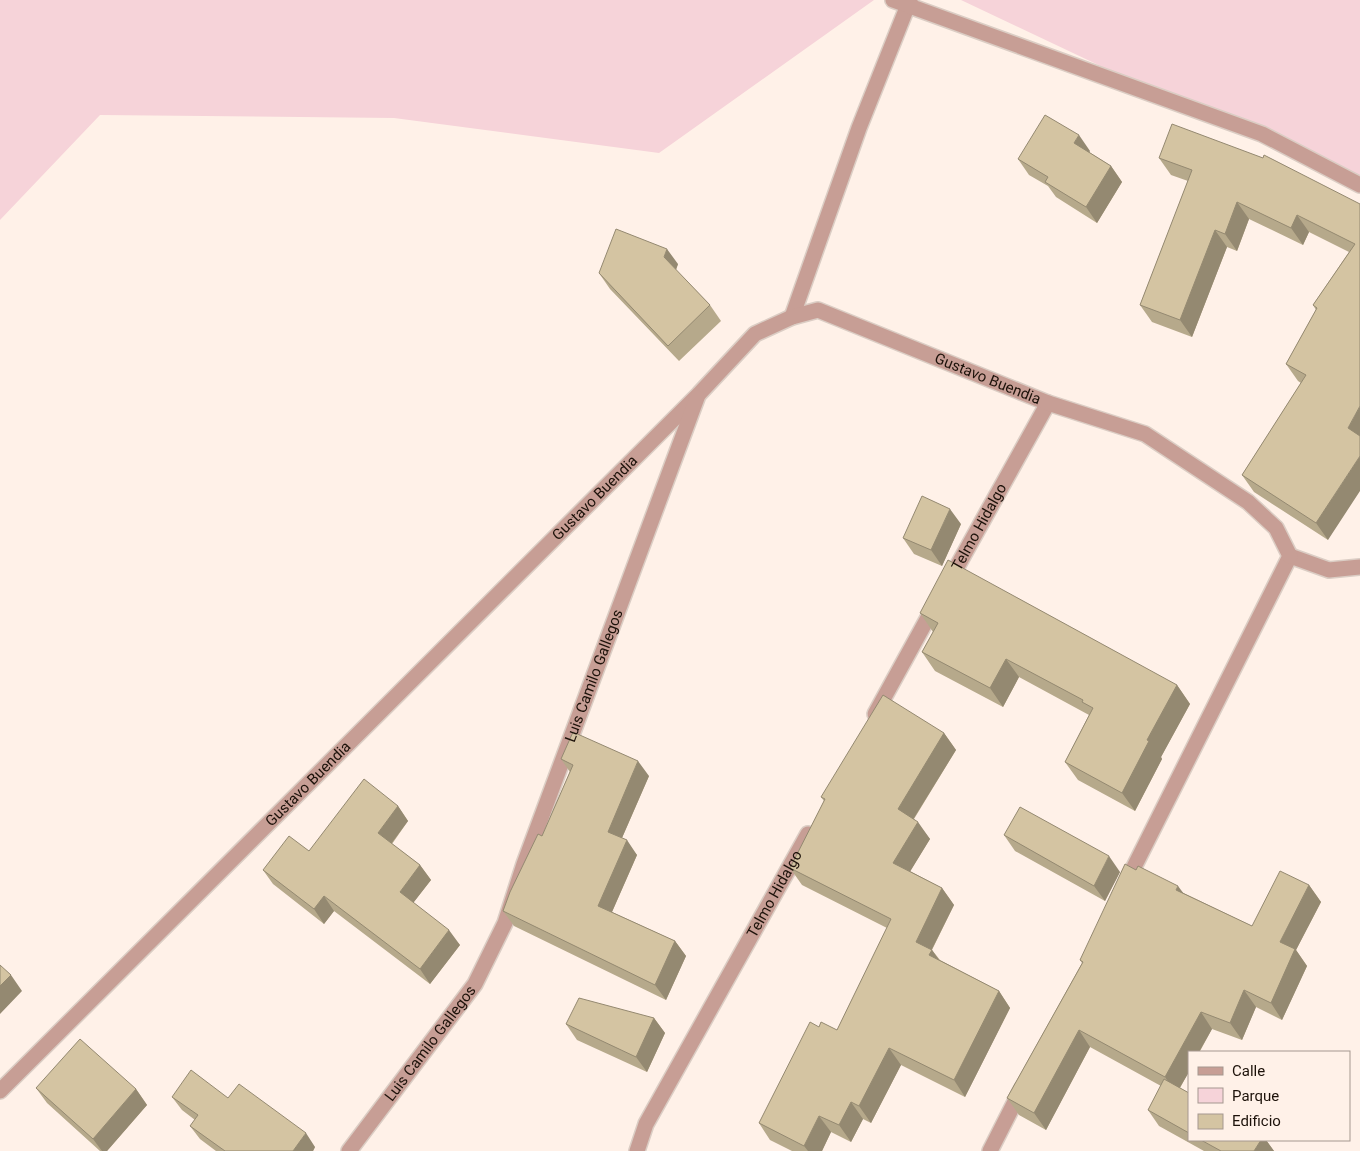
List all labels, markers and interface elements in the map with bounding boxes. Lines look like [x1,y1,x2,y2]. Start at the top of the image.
street label: Gustavo Buendia [932,349,1044,408]
street label: Gustavo Buendia [548,452,641,544]
street label: Telmo Hidalgo [948,480,1010,574]
street label: Luis Camilo Gallegos [561,607,627,745]
street label: Gustavo Buendia [262,738,354,830]
street label: Telmo Hidalgo [743,847,806,941]
street label: Luis Camilo Gallegos [381,982,480,1105]
legend [1188,1051,1350,1141]
text: Calle [1232,1062,1265,1080]
text: Parque [1232,1087,1279,1105]
text: Edificio [1232,1112,1281,1130]

